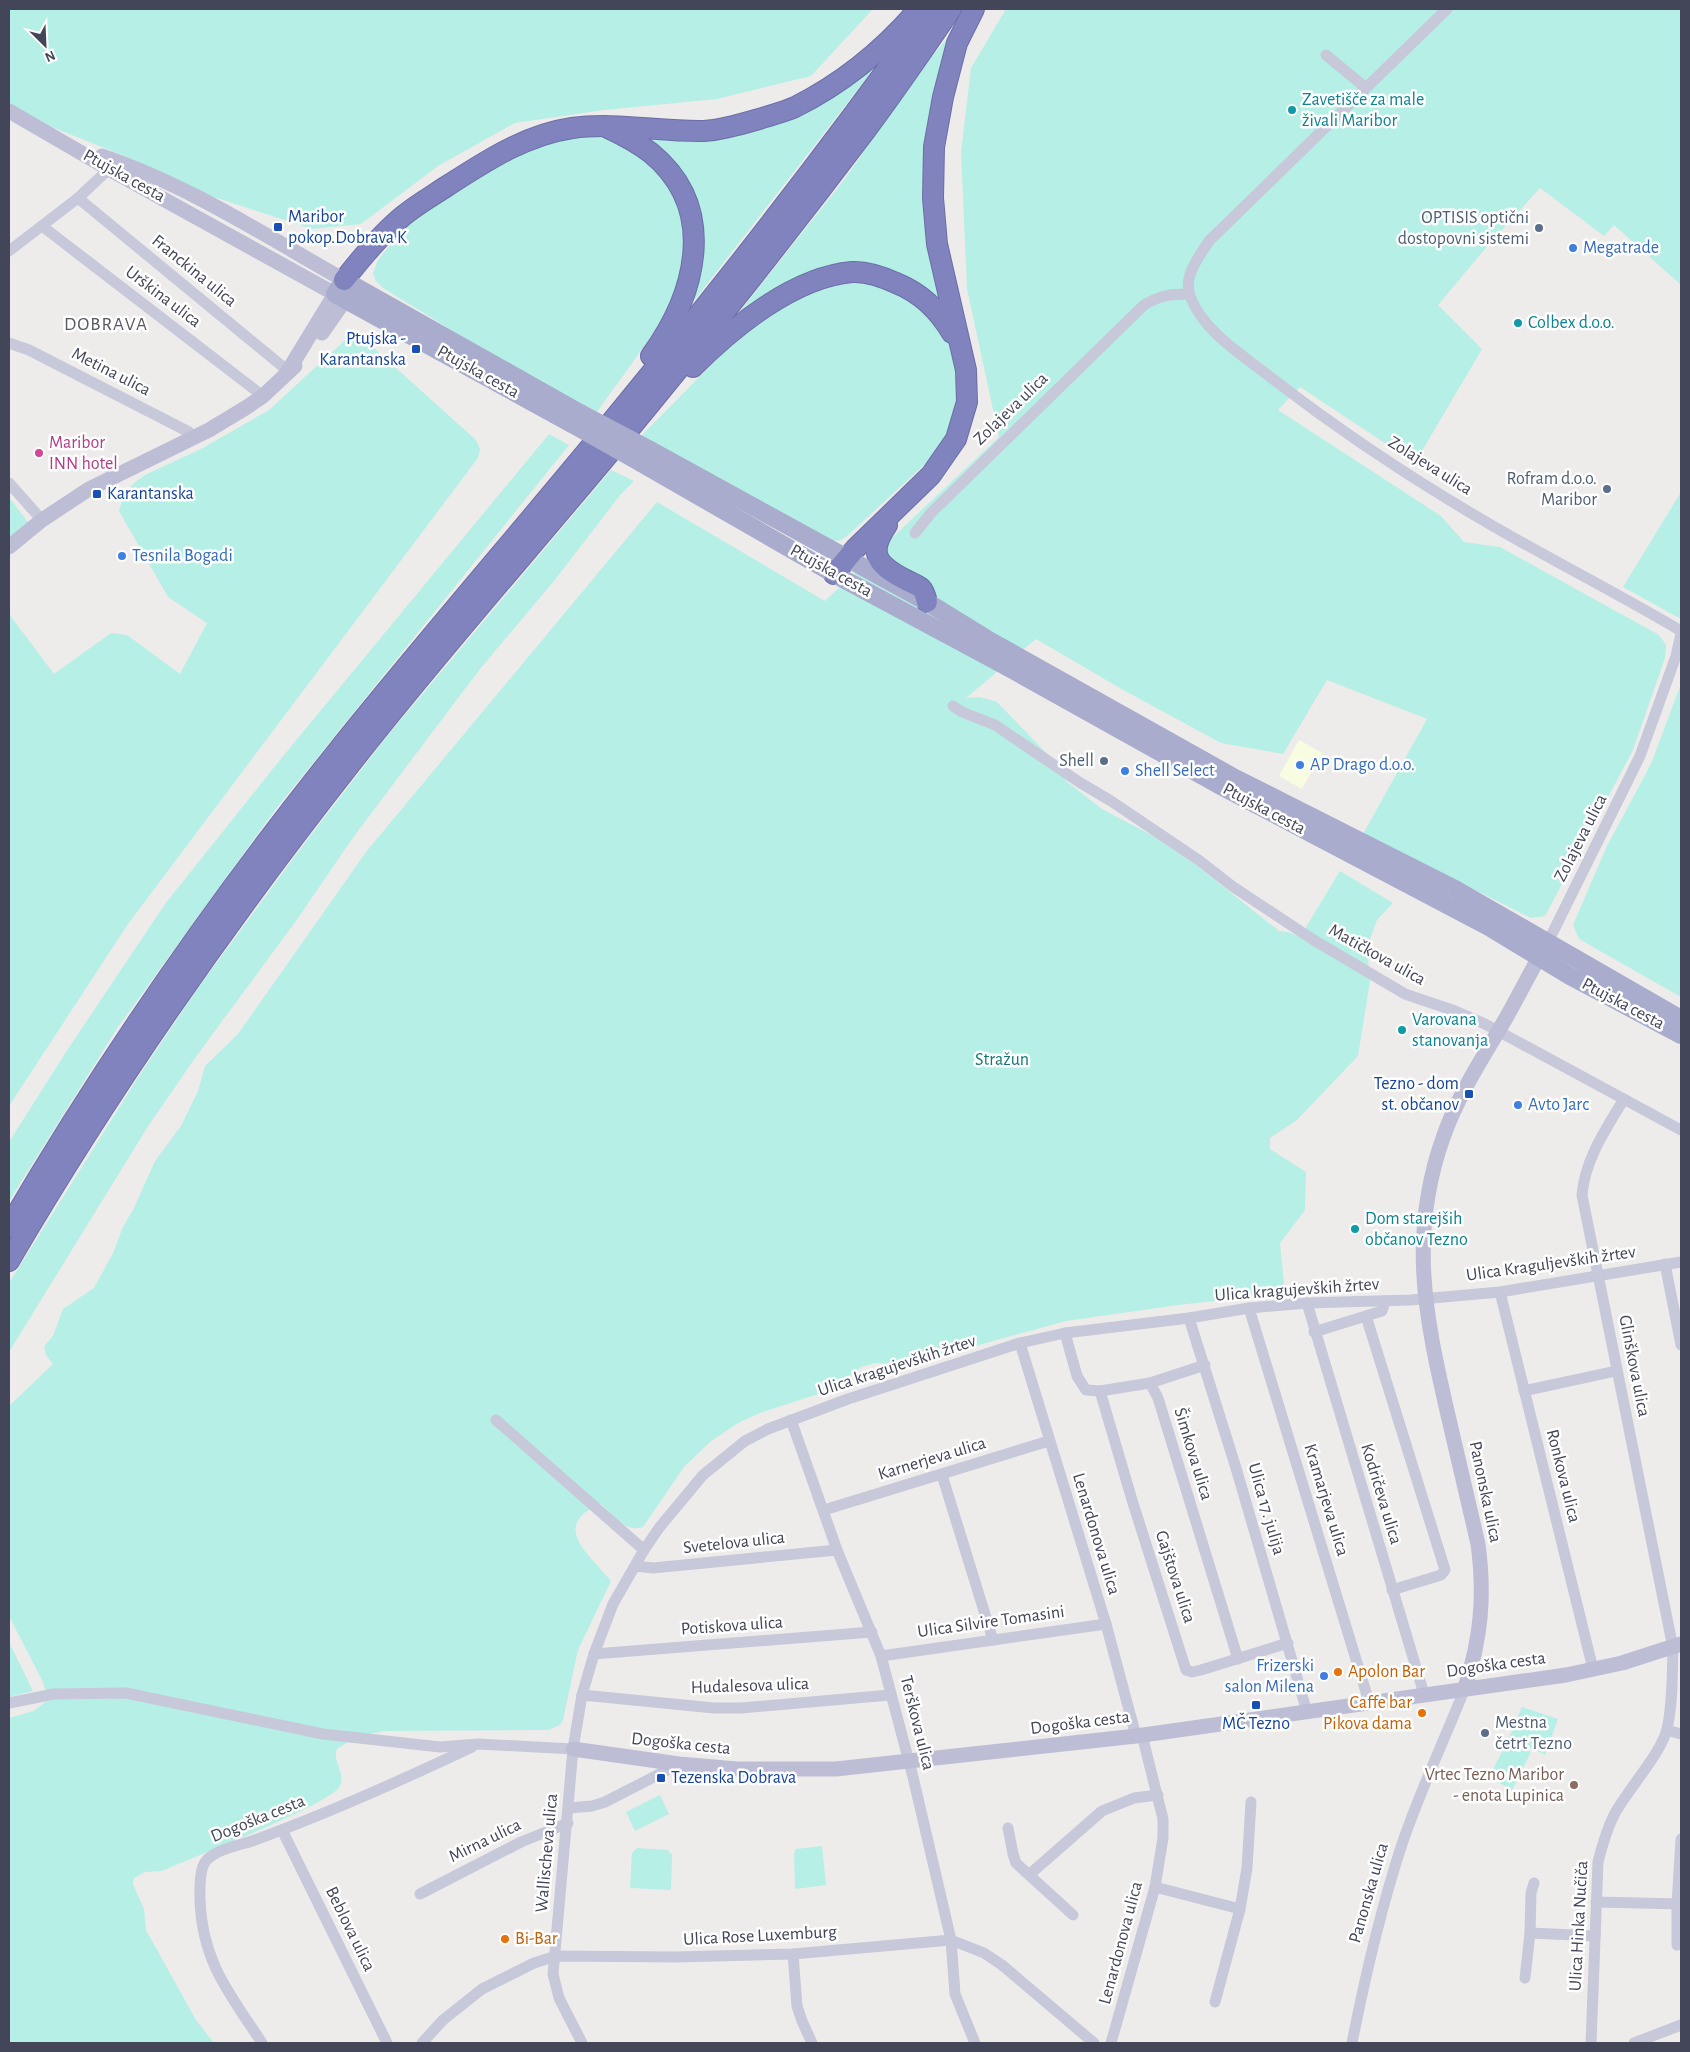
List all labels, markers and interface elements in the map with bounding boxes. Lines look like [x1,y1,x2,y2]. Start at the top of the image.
north arrow [20,20,70,70]
text: N [43,48,57,64]
place label: Zavetišče za male živali Maribor [1302,91,1424,130]
marker: Zavetišče za male živali Maribor [1286,104,1298,116]
street label: Ptujska cesta [80,146,168,206]
place label: Maribor pokop.Dobrava K [288,208,407,247]
place label: OPTISIS optični dostopovni sistemi [1398,209,1529,248]
marker: Maribor pokop.Dobrava K [272,221,284,233]
marker: OPTISIS optični dostopovni sistemi [1533,222,1545,234]
street label: Franckina ulica [148,231,240,311]
place label: Megatrade [1583,239,1659,257]
marker: Megatrade [1567,242,1579,254]
street label: Urškina ulica [122,263,204,331]
place label: Colbex d.o.o. [1528,314,1615,332]
district label: DOBRAVA [64,315,148,334]
marker: Colbex d.o.o. [1512,317,1524,329]
place label: Ptujska - Karantanska [319,330,406,369]
street label: Ptujska cesta [434,342,522,402]
marker: Ptujska - Karantanska [410,343,422,355]
street label: Metina ulica [69,344,153,400]
street label: Zolajeva ulica [970,369,1052,449]
street label: Zolajeva ulica [1385,433,1475,499]
place label: Maribor INN hotel [49,434,118,473]
marker: Maribor INN hotel [33,447,45,459]
place label: Rofram d.o.o. Maribor [1507,470,1597,509]
marker: Rofram d.o.o. Maribor [1601,483,1613,495]
place label: Karantanska [107,485,194,503]
marker: Karantanska [91,488,103,500]
street label: Ptujska cesta [787,541,875,601]
place label: Tesnila Bogadi [132,547,233,565]
marker: Tesnila Bogadi [116,550,128,562]
place label: Shell [1059,752,1094,770]
marker: Shell [1098,755,1110,767]
place label: AP Drago d.o.o. [1310,756,1415,774]
marker: AP Drago d.o.o. [1294,759,1306,771]
place label: Shell Select [1135,762,1215,780]
marker: Shell Select [1119,765,1131,777]
street label: Ptujska cesta [1220,780,1308,838]
street label: Zolajeva ulica [1551,791,1611,885]
street label: Matičkova ulica [1326,921,1428,989]
street label: Ptujska cesta [1579,975,1667,1033]
place label: Varovana stanovanja [1412,1011,1488,1050]
marker: Varovana stanovanja [1396,1024,1408,1036]
park label: Stražun [975,1051,1029,1069]
place label: Tezno - dom st. občanov [1374,1075,1459,1114]
marker: Tezno - dom st. občanov [1463,1088,1475,1100]
place label: Avto Jarc [1528,1096,1589,1114]
marker: Avto Jarc [1512,1099,1524,1111]
place label: Dom starejših občanov Tezno [1365,1210,1468,1249]
marker: Dom starejših občanov Tezno [1349,1223,1361,1235]
street label: Ulica Kraguljevških žrtev [1465,1243,1637,1285]
street label: Ulica kragujevških žrtev [1214,1275,1380,1305]
street label: Glinškova ulica [1615,1313,1653,1419]
street label: Ulica kragujevških žrtev [816,1332,979,1400]
street label: Šimkova ulica [1170,1405,1218,1502]
street label: Ronkova ulica [1543,1428,1583,1524]
street label: Karnerjeva ulica [876,1434,988,1484]
street label: Panonska ulica [1465,1440,1505,1544]
street label: Kodričeva ulica [1357,1441,1405,1547]
street label: Kramarjeva ulica [1300,1442,1352,1558]
street label: Ulica 17. julija [1244,1461,1288,1557]
street label: Lenardonova ulica [1069,1471,1123,1597]
street label: Svetelova ulica [682,1529,786,1557]
street label: Gajštova ulica [1152,1529,1198,1625]
street label: Ulica Silvire Tomasini [916,1603,1066,1641]
street label: Potiskova ulica [680,1613,784,1639]
street label: Dogoška cesta [1445,1649,1547,1681]
place label: Frizerski salon Milena [1225,1657,1314,1696]
place label: Apolon Bar [1348,1663,1425,1681]
marker: Apolon Bar [1332,1666,1344,1678]
marker: Frizerski salon Milena [1318,1670,1330,1682]
street label: Terškova ulica [897,1674,937,1772]
street label: Hudalesova ulica [690,1675,810,1697]
place label: Caffe bar Pikova dama [1323,1694,1412,1733]
marker: MČ Tezno [1250,1699,1262,1711]
marker: Caffe bar Pikova dama [1416,1707,1428,1719]
street label: Dogoška cesta [1029,1708,1131,1738]
place label: MČ Tezno [1222,1712,1290,1733]
place label: Mestna četrt Tezno [1495,1714,1572,1753]
marker: Mestna četrt Tezno [1479,1727,1491,1739]
street label: Dogoška cesta [630,1730,732,1758]
place label: Vrtec Tezno Maribor - enota Lupinica [1425,1766,1564,1805]
place label: Tezenska Dobrava [671,1769,796,1787]
marker: Tezenska Dobrava [655,1772,667,1784]
marker: Vrtec Tezno Maribor - enota Lupinica [1568,1779,1580,1791]
street label: Dogoška cesta [208,1792,308,1846]
street label: Wallischeva ulica [533,1793,561,1913]
street label: Mirna ulica [446,1816,524,1866]
street label: Panonska ulica [1346,1841,1392,1945]
street label: Ulica Hinka Nučiča [1567,1860,1591,1992]
street label: Lenardonova ulica [1096,1880,1146,2006]
street label: Beblova ulica [322,1884,378,1974]
street label: Ulica Rose Luxemburg [683,1923,838,1949]
place label: Bi-Bar [515,1930,558,1948]
marker: Bi-Bar [499,1933,511,1945]

